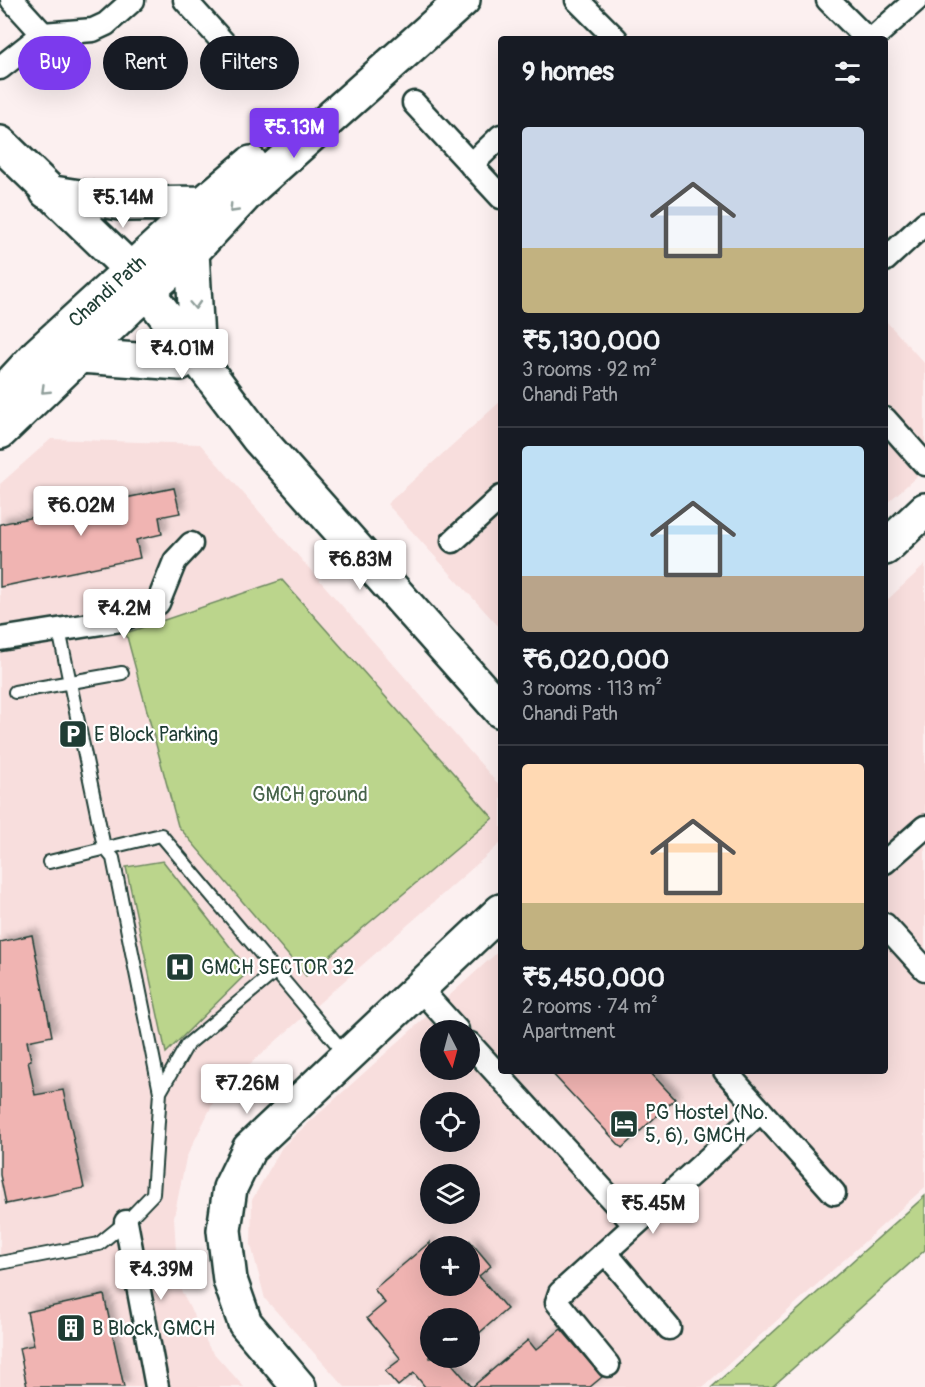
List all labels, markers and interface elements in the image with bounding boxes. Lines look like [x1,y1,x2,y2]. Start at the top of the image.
chip: Buy [18,36,91,90]
chip: Rent [103,36,188,90]
chip: Filters [200,36,299,90]
text: 9 homes [522,56,614,88]
icon: filters [831,56,864,89]
pin: ₹5.13M [245,108,343,159]
text: ₹5.13M [264,115,324,140]
icon: home [639,166,747,274]
pin: ₹5.14M [74,178,172,229]
text: ₹5.14M [92,185,154,210]
one-way arrow [229,202,240,212]
street label: Chandi Path [63,250,151,333]
one-way arrow [188,301,201,310]
text: ₹5,130,000 [522,325,661,357]
pin: ₹4.01M [133,329,231,380]
text: ₹4.01M [150,336,214,361]
text: 3 rooms · 92 m² [522,357,657,382]
text: Chandi Path [522,382,618,407]
one-way arrow [41,383,51,394]
icon: home [639,485,747,593]
pin: ₹6.02M [32,486,130,537]
text: ₹6.02M [47,493,115,518]
pin: ₹6.83M [311,540,409,591]
text: ₹6.83M [328,547,392,572]
pin: ₹4.2M [82,589,166,640]
text: ₹4.2M [97,596,151,621]
text: ₹6,020,000 [522,644,669,676]
text: 3 rooms · 113 m² [522,676,662,701]
text: Chandi Path [522,701,618,726]
parking icon: E Block Parking [57,718,89,750]
place label: E Block Parking [94,722,218,747]
park label: GMCH ground [252,782,368,807]
icon: home [639,803,747,911]
hospital icon: GMCH SECTOR 32 [164,951,196,983]
place label: GMCH SECTOR 32 [201,955,354,980]
text: ₹5,450,000 [522,962,665,994]
text: 2 rooms · 74 m² [522,994,658,1019]
text: Apartment [522,1019,615,1044]
north arrow [420,1020,480,1080]
map controls [420,1020,480,1368]
pin: ₹7.26M [198,1064,296,1115]
text: ₹7.26M [215,1071,279,1096]
button: locate [420,1092,480,1152]
place label: PG Hostel (No. 5, 6), GMCH [645,1100,768,1148]
hotel icon: PG Hostel (No. 5, 6), GMCH [608,1108,640,1140]
button: layers [420,1164,480,1224]
pin: ₹5.45M [604,1184,702,1235]
text: ₹5.45M [621,1191,685,1216]
button: + [420,1236,480,1296]
pin: ₹4.39M [112,1250,210,1301]
text: ₹4.39M [129,1257,193,1282]
button: − [420,1308,480,1368]
building icon: B Block, GMCH [55,1312,87,1344]
place label: B Block, GMCH [92,1316,215,1341]

